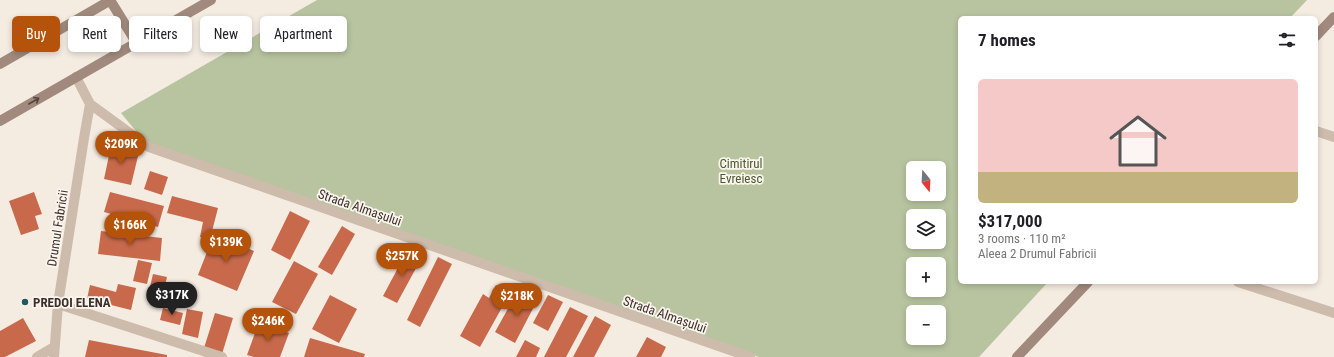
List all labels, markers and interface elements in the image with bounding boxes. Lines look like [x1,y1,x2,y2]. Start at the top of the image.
chip: Buy [12,16,60,52]
chip: Rent [68,16,121,52]
chip: Filters [129,16,192,52]
chip: New [200,16,252,52]
chip: Apartment [260,16,347,52]
icon: filters [1276,29,1298,51]
text: 7 homes [978,30,1036,50]
one-way arrow [28,97,40,105]
icon: home [1102,105,1174,177]
pin: $209K [93,131,149,165]
text: $209K [104,136,138,151]
park label: Cimitirul Evreiesc [719,156,763,186]
north arrow [906,161,946,201]
map controls [906,161,946,345]
street label: Strada Almașului [316,186,403,230]
street label: Drumul Fabricii [44,189,71,267]
button: layers [906,209,946,249]
text: $317,000 [978,211,1042,231]
pin: $166K [102,212,158,246]
text: $166K [113,217,147,232]
pin: $139K [198,229,254,263]
text: 3 rooms · 110 m² [978,231,1065,246]
text: $139K [209,234,243,249]
pin: $257K [374,243,430,277]
text: Aleea 2 Drumul Fabricii [978,246,1097,261]
text: $257K [385,248,419,263]
button: + [906,257,946,297]
pin: $317K [144,282,200,316]
pin: $218K [489,283,545,317]
text: $317K [155,287,189,302]
text: $218K [500,288,534,303]
street label: Strada Almașului [621,293,708,337]
place label: PREDOI ELENA [33,295,111,310]
marker: PREDOI ELENA [20,297,30,307]
button: − [906,305,946,345]
pin: $246K [240,308,296,342]
text: $246K [251,313,285,328]

